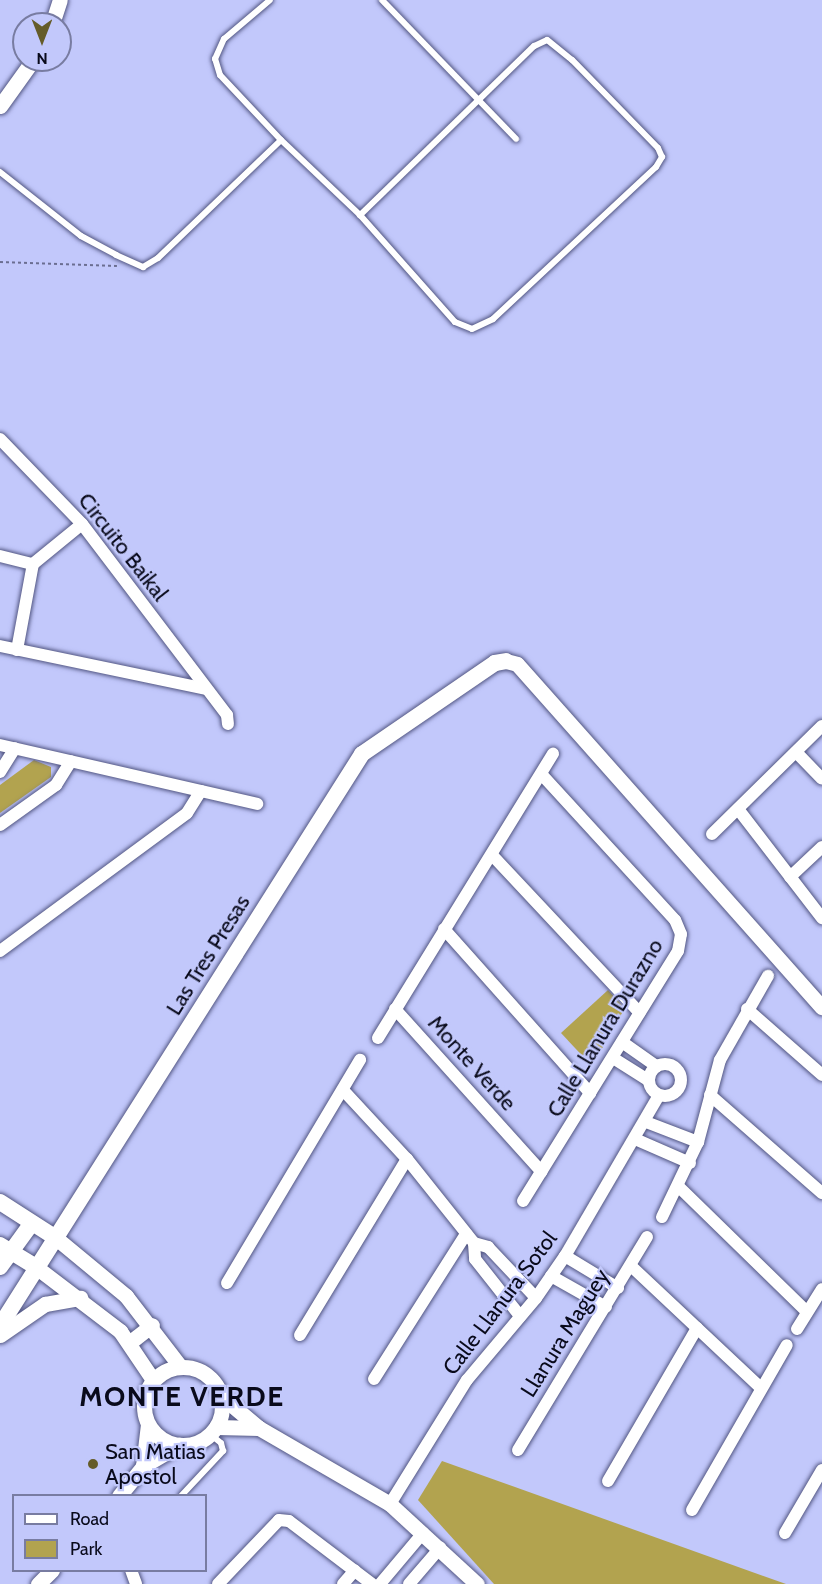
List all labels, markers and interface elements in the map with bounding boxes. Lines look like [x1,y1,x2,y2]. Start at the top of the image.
north arrow [12,12,72,72]
text: N [36,49,48,68]
street label: Circuito Baikal [73,488,173,606]
street label: Las Tres Presas [161,890,255,1020]
street label: Calle Llanura Durazno [541,934,669,1122]
street label: Monte Verde [422,1010,522,1116]
street label: Calle Llanura Sotol [437,1226,563,1380]
street label: Llanura Maguey [515,1264,615,1402]
district label: MONTE VERDE [79,1379,285,1413]
place label: San Matias Apostol [105,1438,205,1490]
marker: San Matias Apostol [86,1457,100,1471]
legend [12,1494,207,1572]
text: Road [70,1508,109,1530]
text: Park [70,1538,102,1560]

